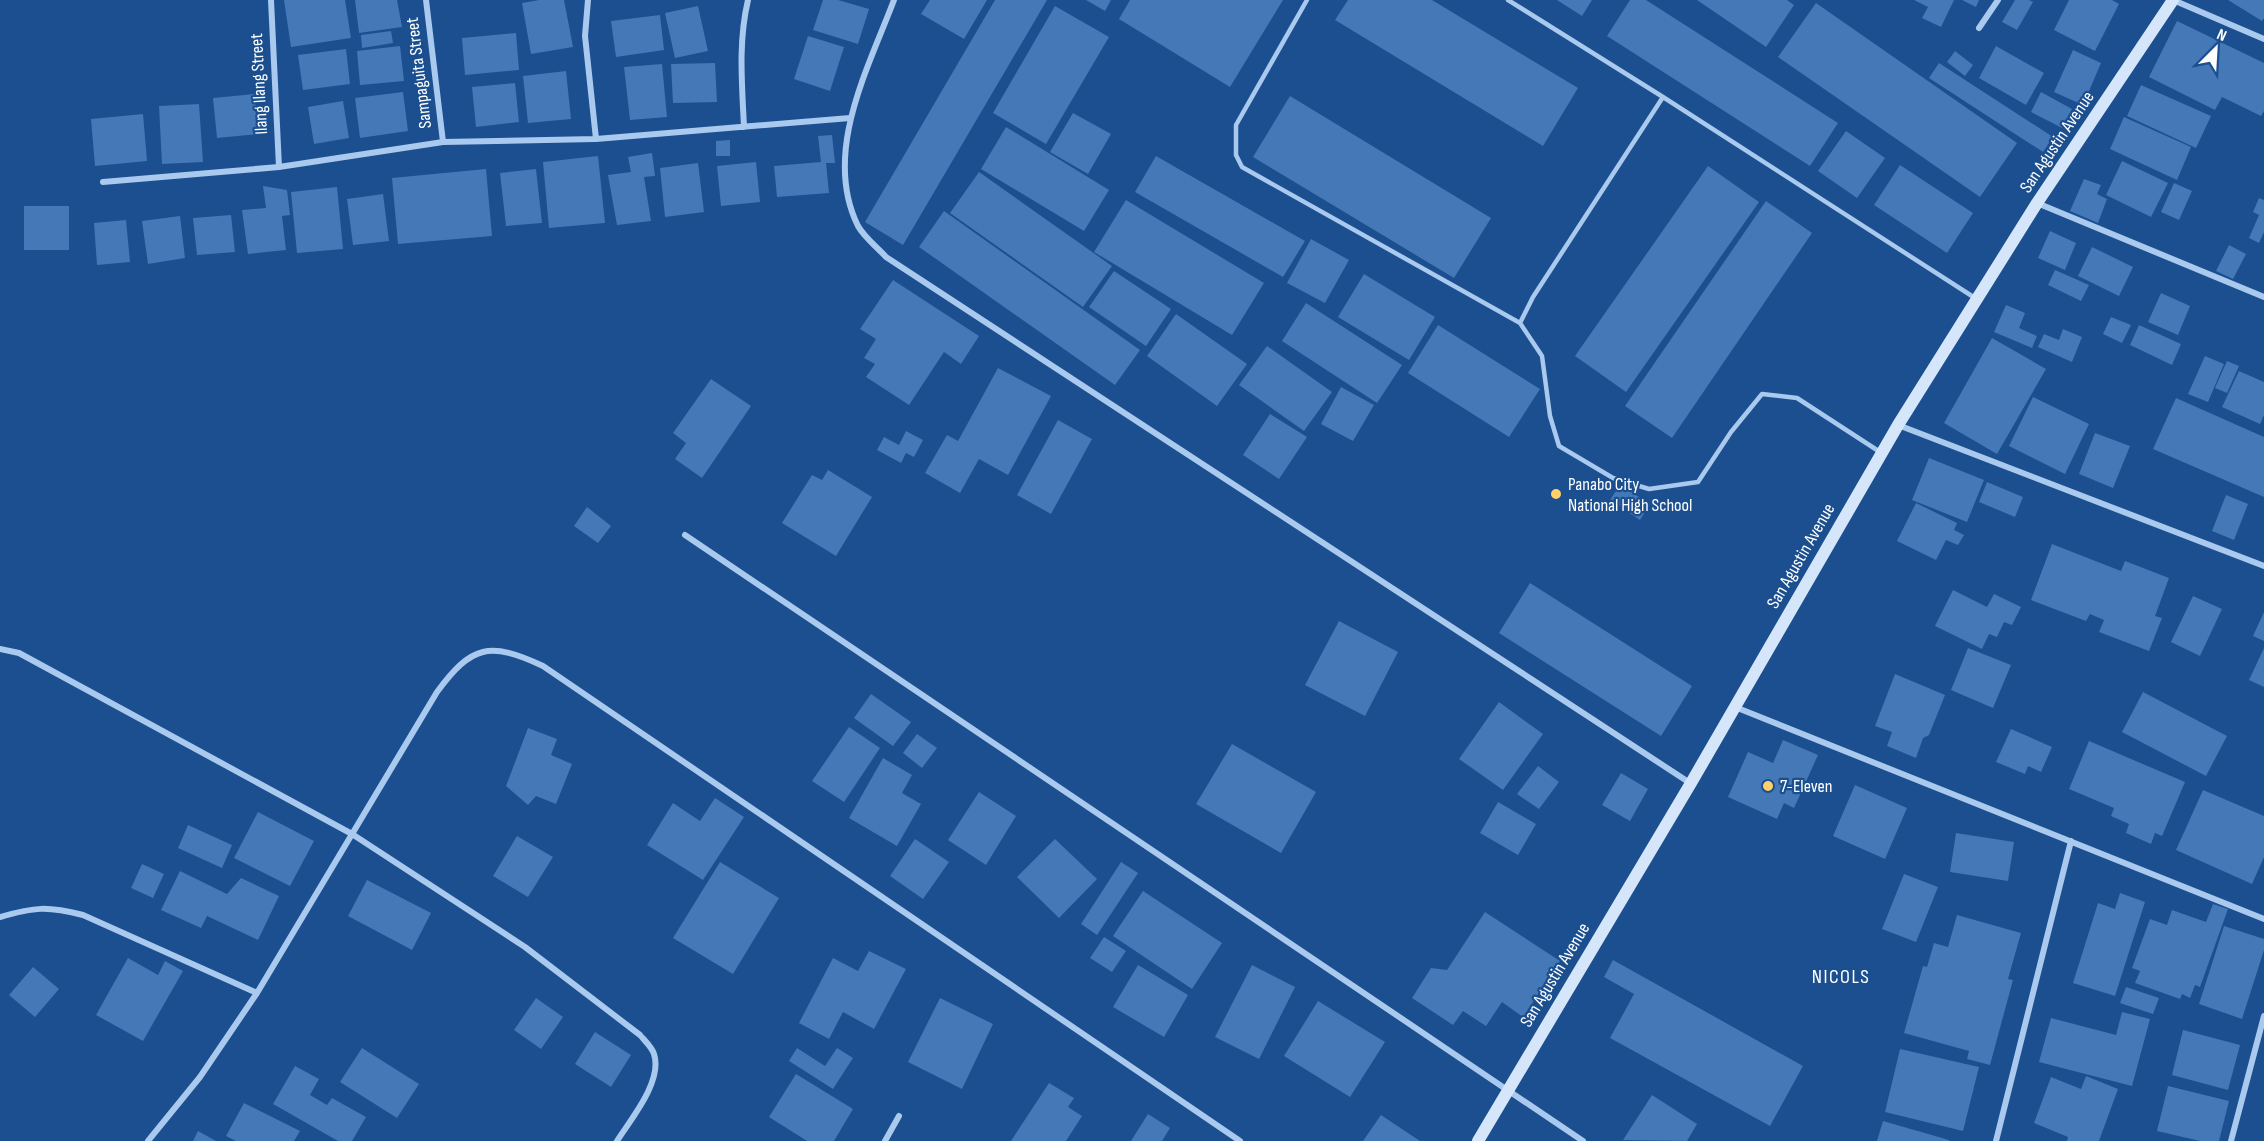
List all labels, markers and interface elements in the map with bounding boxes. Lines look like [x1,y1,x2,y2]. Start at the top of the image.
street label: Sampaguita Street [402,16,436,130]
north arrow [2186,18,2246,78]
text: N [2214,25,2229,46]
street label: Ilang Ilang Street [246,32,272,135]
street label: San Agustin Avenue [2015,87,2099,197]
place label: Panabo City National High School [1568,474,1692,516]
marker: Panabo City National High School [1549,487,1563,501]
street label: San Agustin Avenue [1762,500,1840,612]
place label: 7-Eleven [1780,776,1833,797]
marker: 7-Eleven [1761,779,1775,793]
street label: San Agustin Avenue [1516,919,1594,1031]
district label: NICOLS [1812,965,1870,989]

